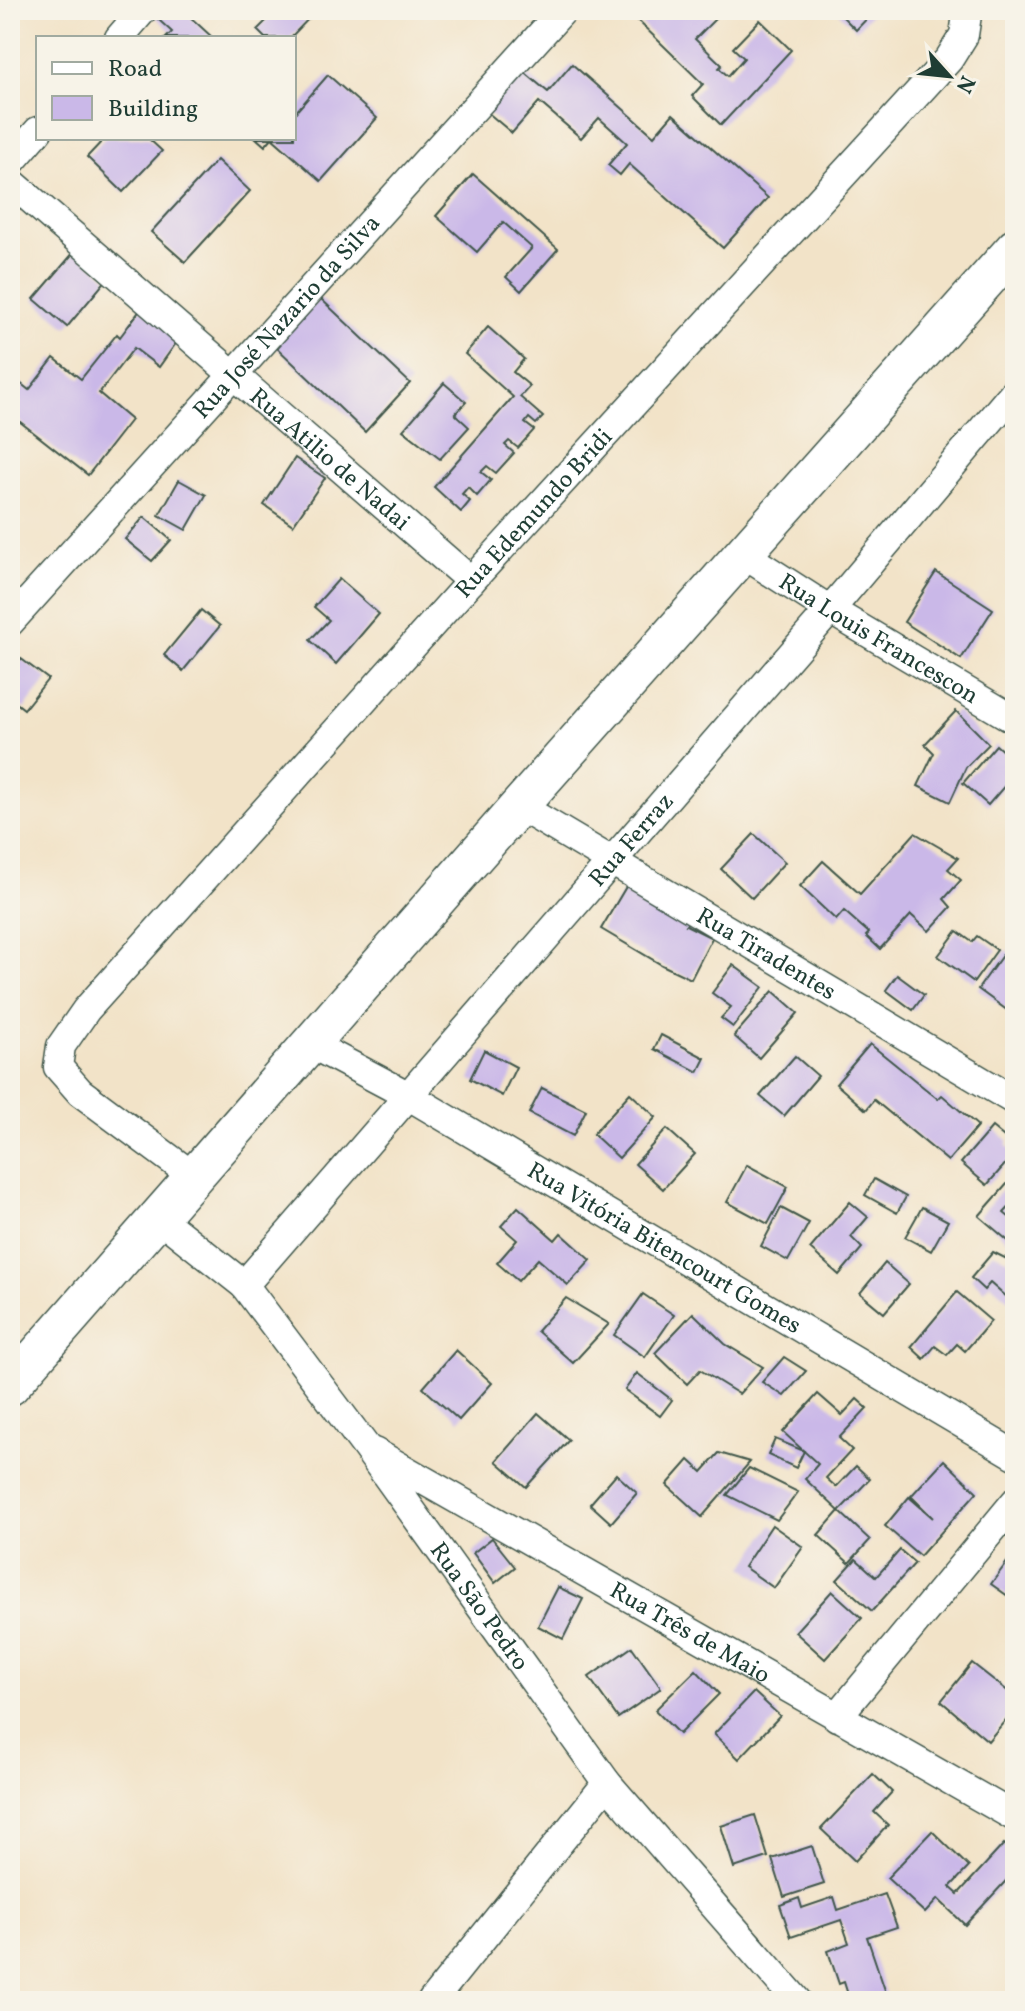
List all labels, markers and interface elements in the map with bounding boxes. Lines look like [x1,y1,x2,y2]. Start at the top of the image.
legend [36,36,296,140]
north arrow [909,36,989,116]
text: Road [108,53,162,87]
text: N [947,70,982,98]
text: Building [108,93,198,127]
street label: Rua José Nazario da Silva [186,208,389,427]
street label: Rua Atilio de Nadai [241,381,417,540]
street label: Rua Edemundo Bridi [448,422,622,607]
street label: Rua Louis Francescon [771,566,984,714]
street label: Rua Ferraz [582,786,683,895]
street label: Rua Tiradentes [689,900,842,1010]
street label: Rua Vitória Bitencourt Gomes [520,1155,807,1344]
street label: Rua São Pedro [421,1536,536,1678]
street label: Rua Três de Maio [603,1575,776,1693]

